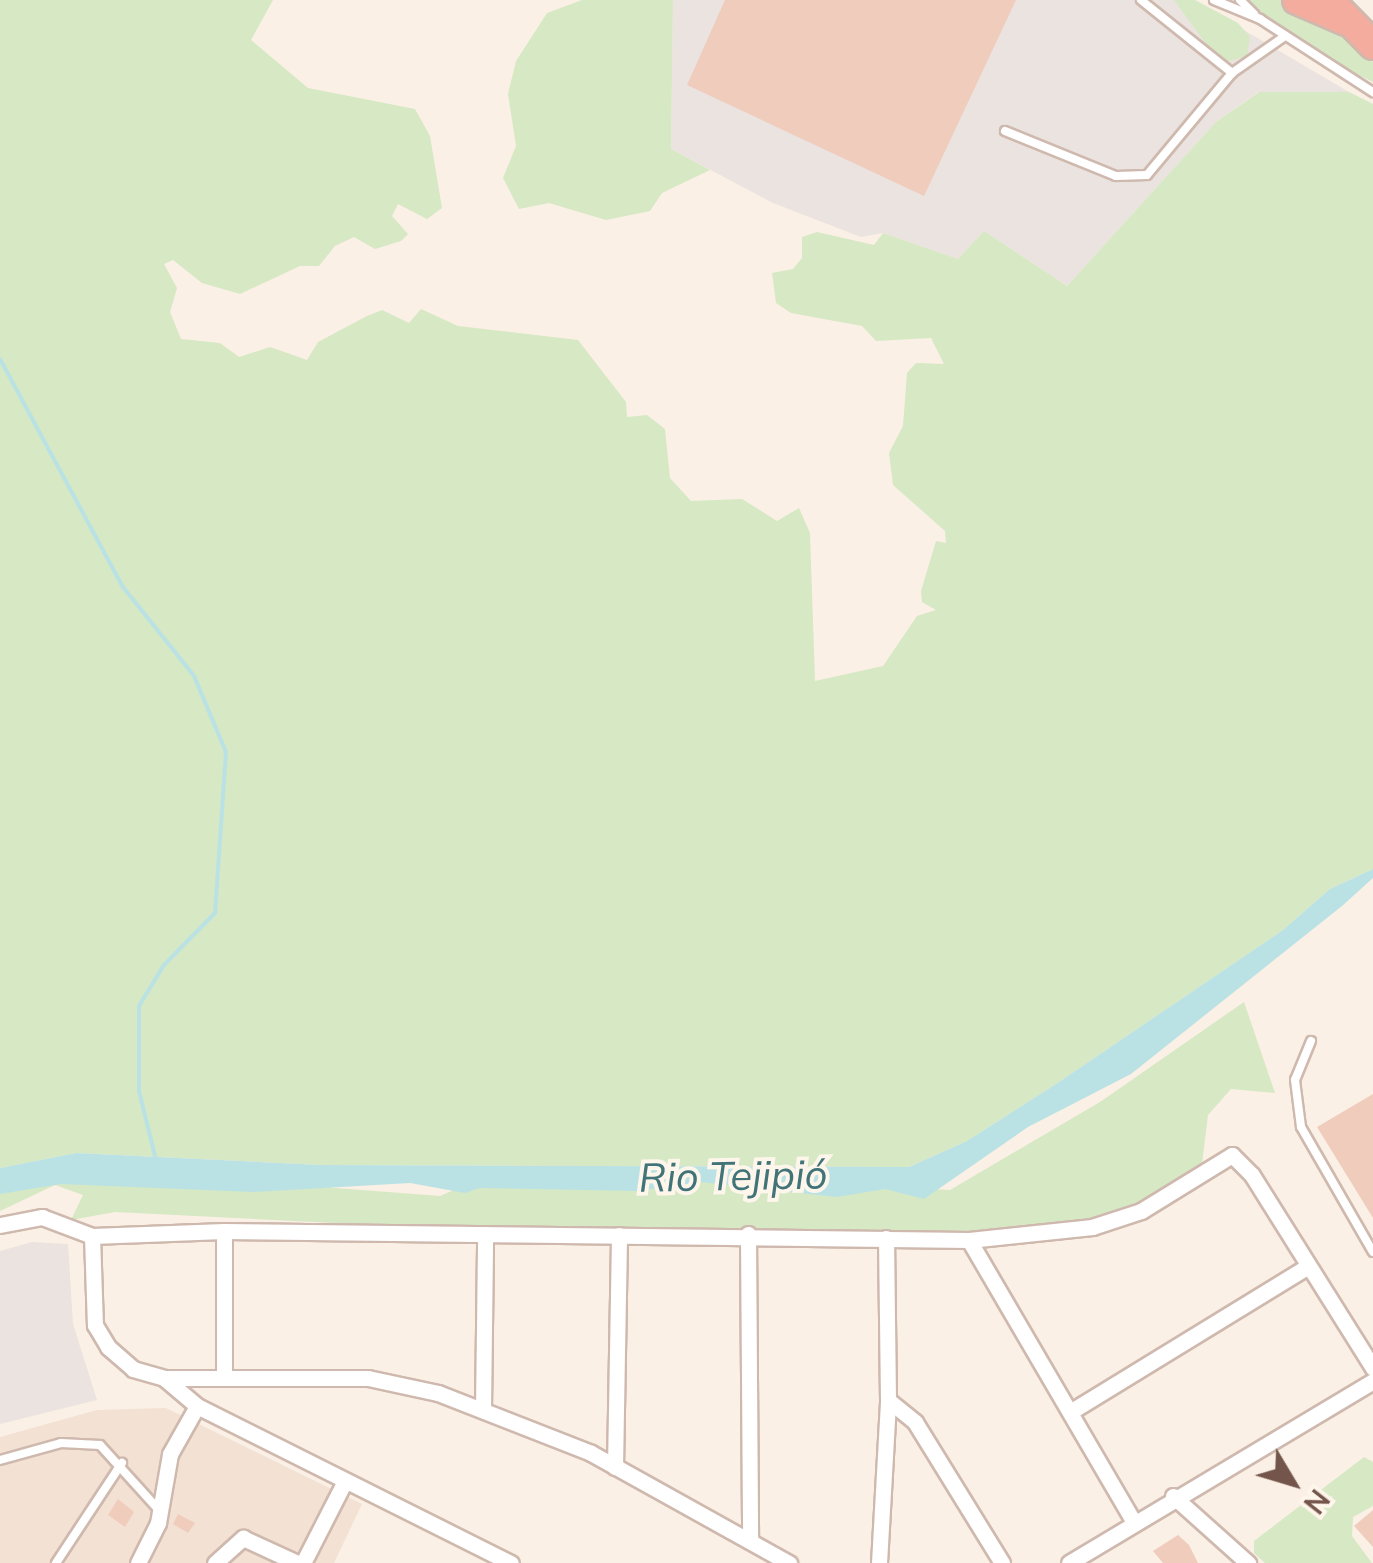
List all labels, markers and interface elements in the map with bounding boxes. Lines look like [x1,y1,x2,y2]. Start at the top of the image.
water label: Rio Tejipió [638,1149,828,1201]
north arrow [1243,1433,1343,1533]
text: N [1297,1483,1337,1521]

